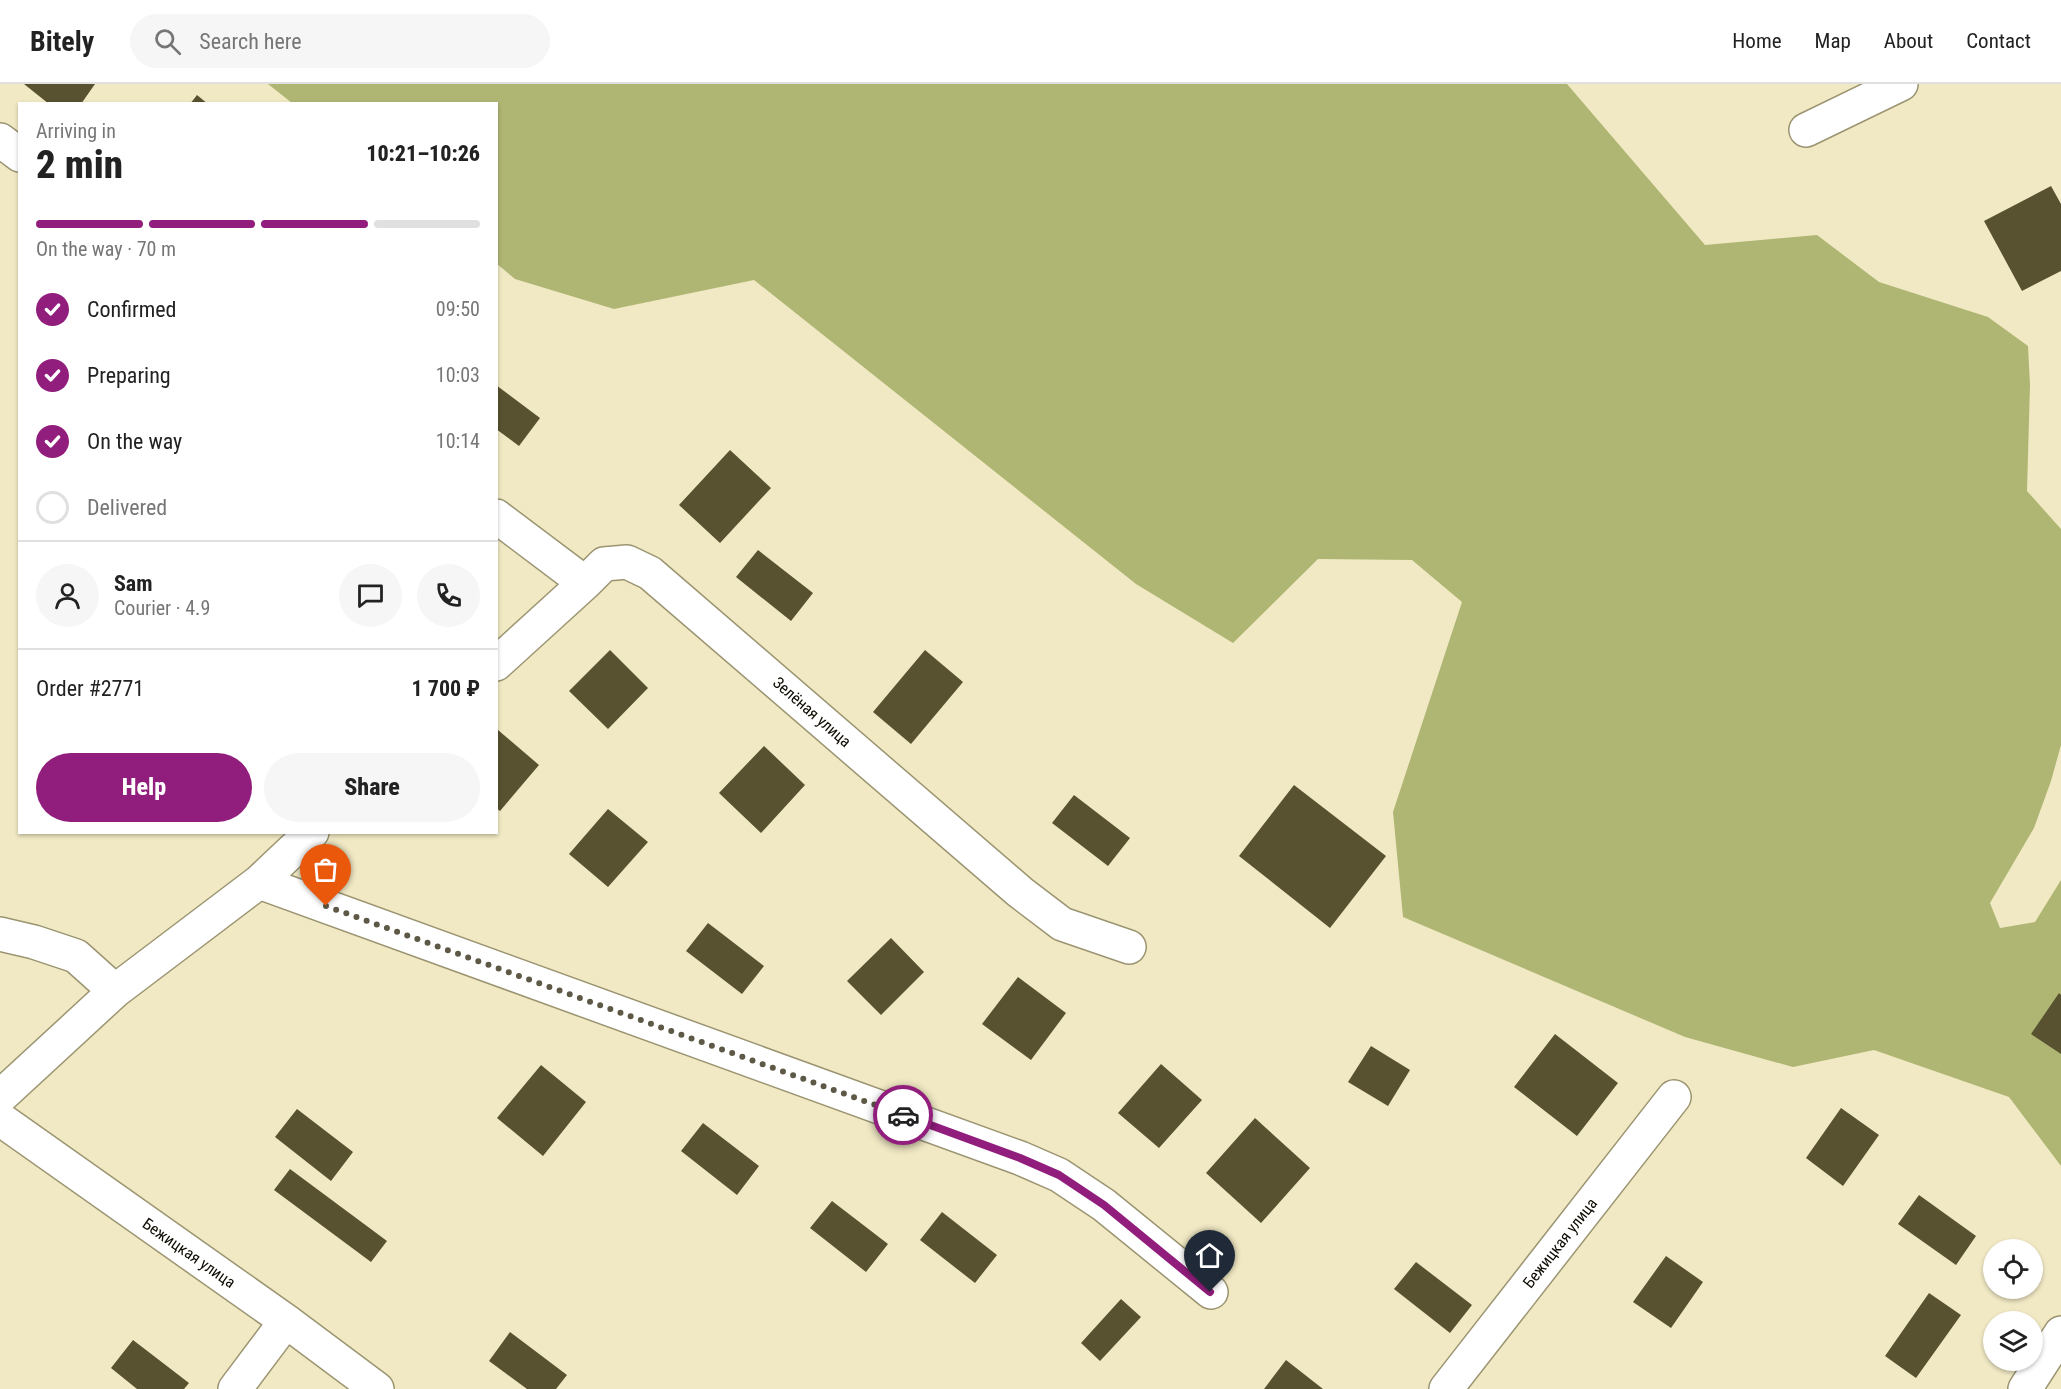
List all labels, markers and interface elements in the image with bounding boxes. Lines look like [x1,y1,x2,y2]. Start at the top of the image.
search box [130,14,550,68]
text: Bitely [30,25,94,58]
icon: search [151,25,184,58]
text: Search here [199,29,302,54]
text: Home [1732,29,1782,53]
text: Map [1815,29,1851,53]
text: About [1884,29,1933,53]
text: Contact [1966,29,2031,53]
text: Arriving in [36,119,116,143]
text: 10:21–10:26 [366,141,480,166]
text: 2 min [36,142,123,188]
text: On the way · 70 m [36,237,176,261]
icon: check [36,293,69,326]
text: Confirmed [87,297,176,322]
text: 09:50 [436,297,480,321]
icon: check [36,359,69,392]
text: Preparing [87,363,171,388]
text: 10:03 [436,363,480,387]
icon: check [36,425,69,458]
text: On the way [87,429,182,454]
text: 10:14 [436,429,480,453]
text: Delivered [87,495,167,520]
button: person [36,564,99,627]
button: chat [339,564,402,627]
button: phone [417,564,480,627]
text: Sam [114,571,153,596]
text: Courier · 4.9 [114,596,210,620]
street label: Зелёная улица [769,673,855,751]
text: Order #2771 [36,676,144,701]
text: 1 700 ₽ [412,676,480,701]
button: Help [36,753,252,822]
button: Share [264,753,480,822]
pin [300,844,351,906]
icon: bag [309,853,342,886]
courier [873,1085,933,1145]
icon: car [887,1099,920,1132]
street label: Бежицкая улица [1519,1194,1601,1292]
street label: Бежицкая улица [139,1214,239,1292]
pin [1184,1230,1235,1292]
icon: home [1193,1239,1226,1272]
map controls [1983,1239,2043,1371]
button: locate [1983,1239,2043,1299]
button: layers [1983,1311,2043,1371]

